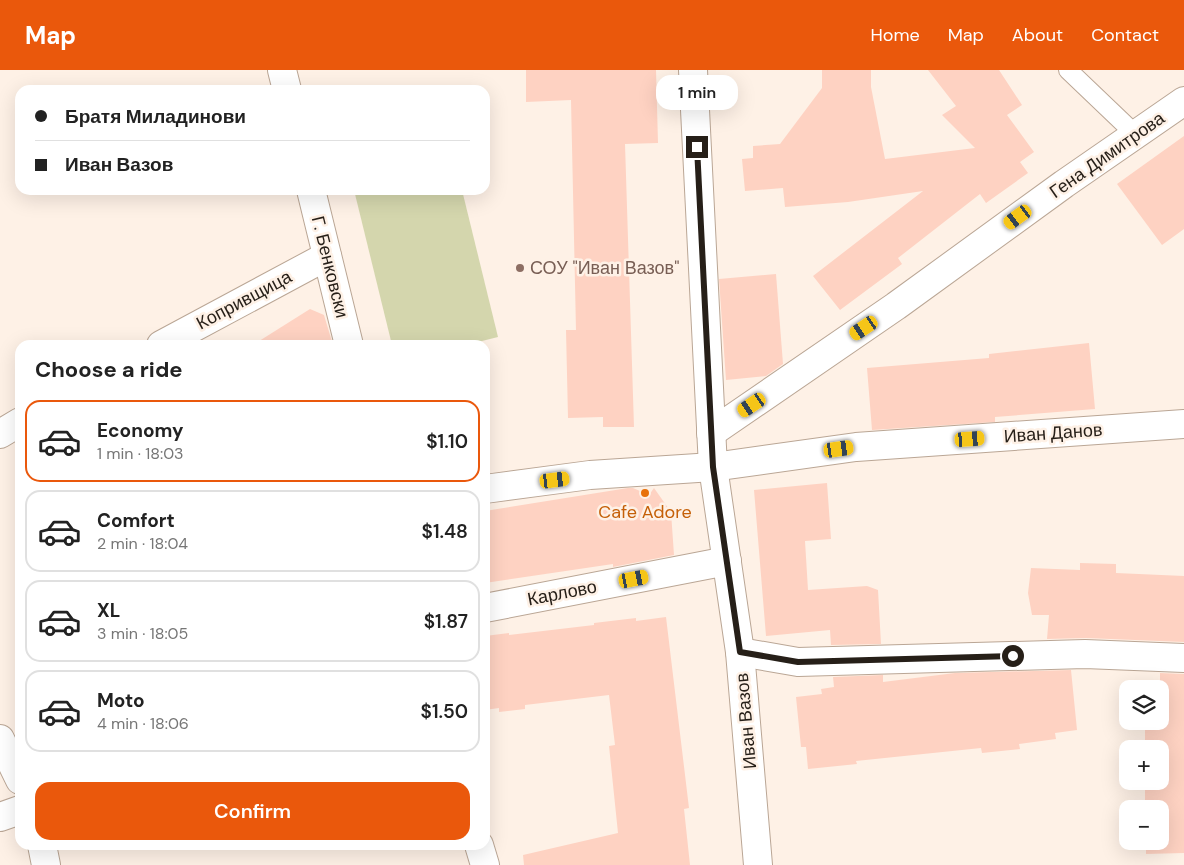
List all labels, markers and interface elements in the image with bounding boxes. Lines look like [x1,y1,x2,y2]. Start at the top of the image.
text: Map [25,20,76,51]
text: Home [870,23,920,47]
text: Map [948,23,984,47]
text: About [1012,23,1063,47]
text: Contact [1091,23,1159,47]
callout: 1 min [656,75,738,110]
text: 1 min [678,82,716,103]
text: Братя Миладинови [65,104,246,129]
street label: Гена Димитрова [1045,106,1170,204]
route end [686,136,708,158]
text: Иван Вазов [65,152,173,177]
car [1001,202,1034,232]
street label: Г. Бенковски [306,214,354,320]
place label: СОУ "Иван Вазов" [530,256,679,280]
marker: СОУ "Иван Вазов" [514,262,526,274]
street label: Копривщица [192,264,297,335]
car [847,313,880,343]
text: Choose a ride [35,355,183,384]
car [735,390,768,420]
text: Economy [97,418,184,443]
street label: Иван Данов [1003,418,1103,448]
icon: car [37,419,82,464]
text: $1.10 [426,429,468,454]
car [954,430,985,448]
car [823,439,854,459]
text: 1 min · 18:03 [97,443,184,464]
car [539,471,570,489]
marker: Cafe Adore [639,487,651,499]
place label: Cafe Adore [598,500,692,524]
text: Comfort [97,508,175,533]
icon: car [37,509,82,554]
text: $1.48 [422,519,468,544]
text: 2 min · 18:04 [97,533,188,554]
car [617,569,650,589]
street label: Карлово [525,575,599,611]
text: XL [97,598,120,623]
icon: car [37,599,82,644]
text: $1.87 [424,609,468,634]
text: 3 min · 18:05 [97,623,188,644]
route start [1002,645,1024,667]
street label: Иван Вазов [730,672,762,770]
map controls [1119,680,1169,850]
button: layers [1119,680,1169,730]
text: Moto [97,688,145,713]
icon: car [37,689,82,734]
text: $1.50 [421,699,468,724]
text: 4 min · 18:06 [97,713,189,734]
button: + [1119,740,1169,790]
button: Confirm [35,782,470,840]
button: − [1119,800,1169,850]

